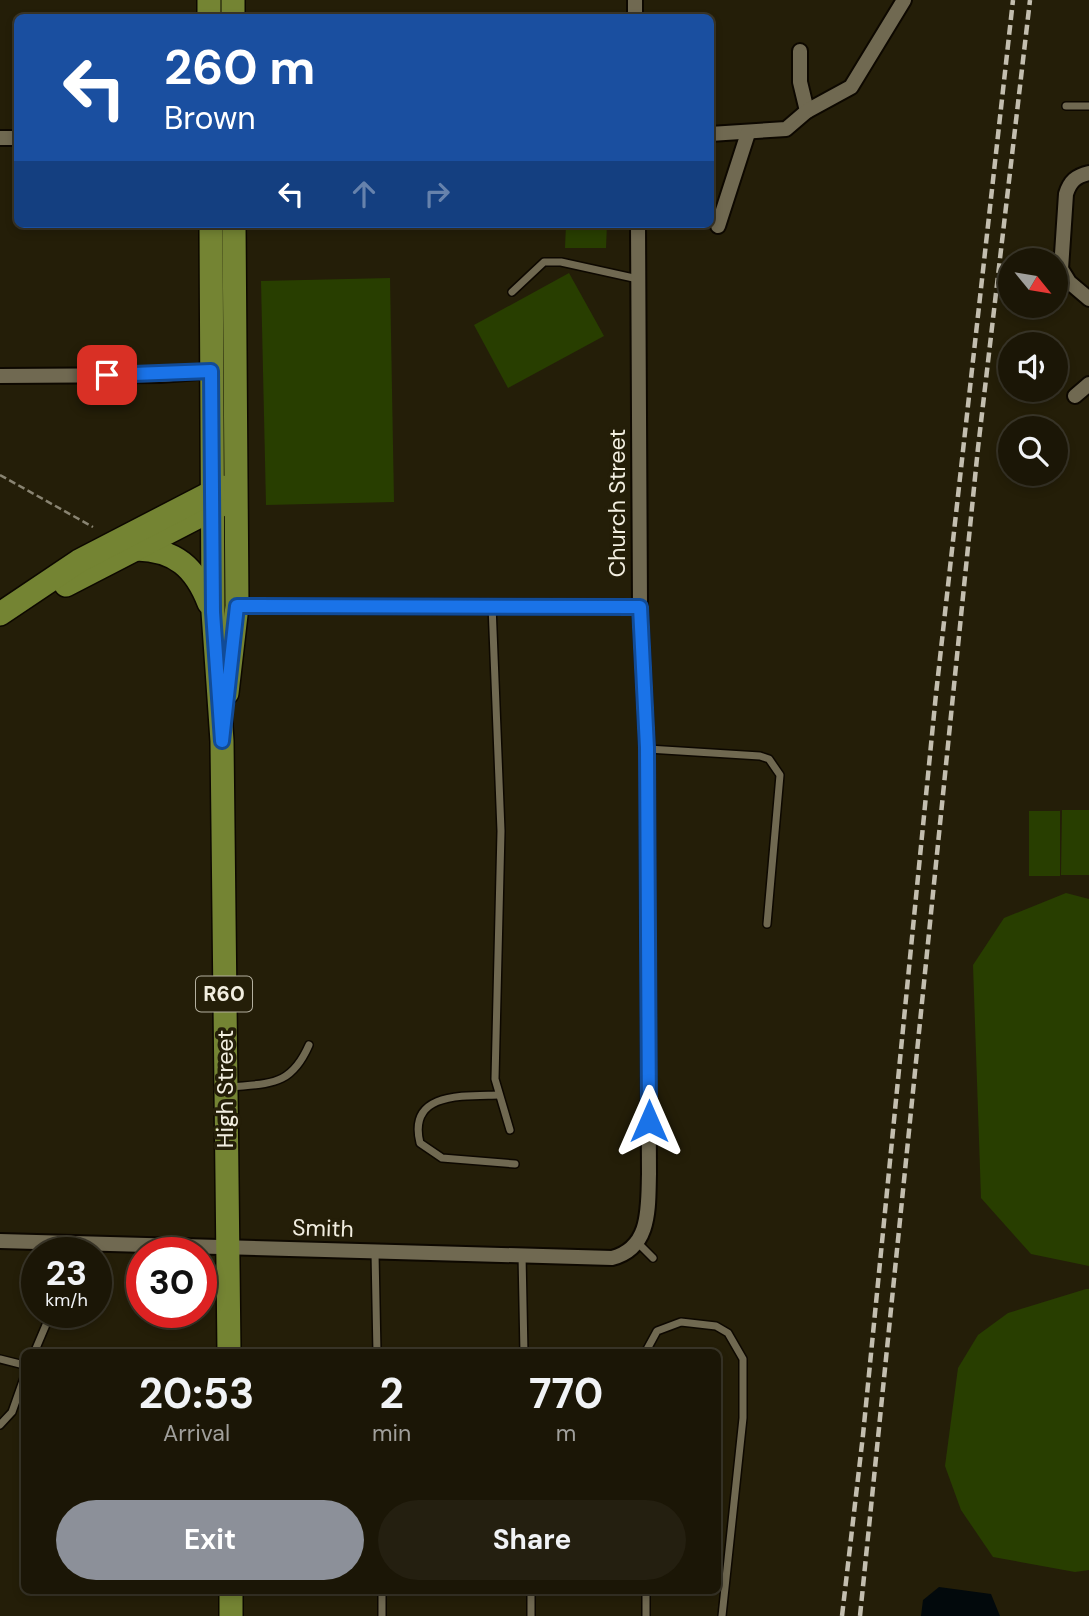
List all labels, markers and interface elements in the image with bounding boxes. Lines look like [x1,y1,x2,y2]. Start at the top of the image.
text: 260 m [164,35,315,99]
icon: left [49,42,140,133]
text: Brown [164,97,256,139]
icon: left [272,175,310,213]
icon: ahead [345,175,383,213]
icon: right [418,175,456,213]
north arrow [998,248,1068,318]
map controls [998,248,1068,486]
button: sound [998,332,1068,402]
pin [77,345,137,405]
icon: arrive [88,356,126,394]
button: search [998,416,1068,486]
street label: Church Street [602,429,632,577]
road number: R60 [196,976,252,1012]
street label: High Street [210,1030,240,1148]
position arrow [612,1084,686,1158]
street label: Smith [292,1212,354,1244]
speed limit sign: 30 [126,1237,217,1328]
text: 23 [46,1250,87,1296]
text: km/h [45,1288,88,1312]
text: 20:53 [139,1366,254,1421]
text: 2 [380,1366,404,1421]
text: 770 [529,1366,603,1421]
text: Arrival [163,1418,230,1448]
text: min [372,1418,411,1448]
text: m [556,1418,576,1448]
button: Exit [56,1500,364,1580]
button: Share [378,1500,686,1580]

